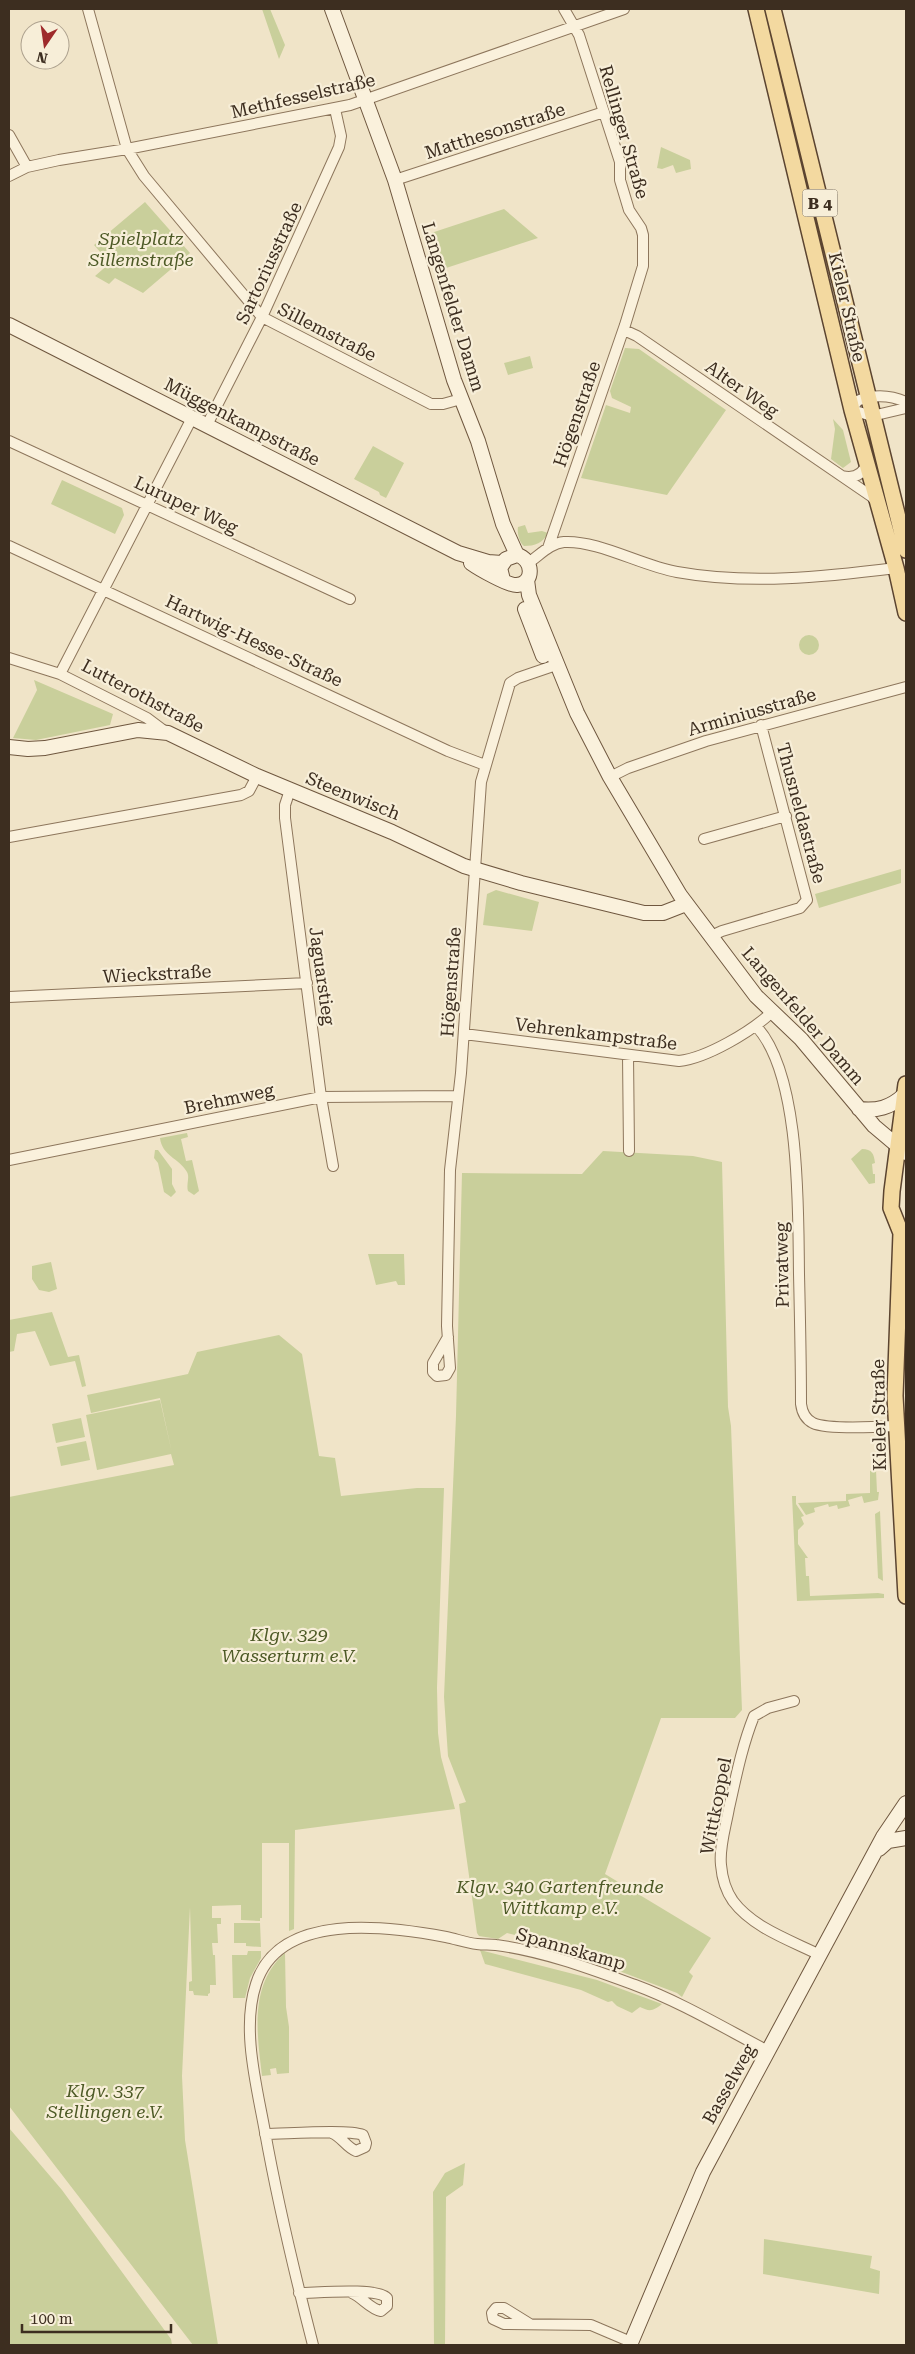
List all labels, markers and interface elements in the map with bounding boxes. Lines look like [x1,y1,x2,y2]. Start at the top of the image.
north arrow [20,20,70,70]
text: N [35,49,49,67]
street label: Rellinger Straße [595,63,654,201]
street label: Methfesselstraße [229,69,377,122]
street label: Matthesonstraße [422,98,568,163]
road number: B 4 [802,190,838,217]
street label: Sartoriusstraße [231,198,306,327]
street label: Langenfelder Damm [418,220,489,394]
park label: Spielplatz Sillemstraße [87,228,194,270]
street label: Kieler Straße [825,250,870,364]
street label: Sillemstraße [274,298,380,365]
street label: Alter Weg [702,356,783,422]
street label: Högenstraße [549,358,604,469]
street label: Müggenkampstraße [161,373,324,470]
street label: Luruper Weg [131,471,242,538]
street label: Hartwig-Hesse-Straße [162,590,346,691]
street label: Lutterothstraße [78,654,208,737]
street label: Arminiusstraße [685,683,819,740]
street label: Thusneldastraße [773,740,830,886]
street label: Steenwisch [303,767,404,824]
street label: Jaguarstieg [305,925,340,1027]
street label: Högenstraße [436,926,465,1038]
street label: Langenfelder Damm [738,942,869,1089]
street label: Wieckstraße [102,960,212,987]
street label: Vehrenkampstraße [514,1013,679,1054]
street label: Brehmweg [182,1079,277,1118]
street label: Privatweg [770,1221,793,1308]
street label: Kieler Straße [867,1359,890,1471]
park label: Klgv. 329 Wasserturm e.V. [222,1624,356,1666]
street label: Wittkoppel [696,1755,735,1856]
park label: Klgv. 340 Gartenfreunde Wittkamp e.V. [455,1876,664,1918]
street label: Spannskamp [514,1923,628,1974]
street label: Basselweg [698,2039,760,2128]
park label: Klgv. 337 Stellingen e.V. [46,2080,163,2122]
scale bar [22,2302,171,2334]
text: 100 m [30,2310,73,2328]

